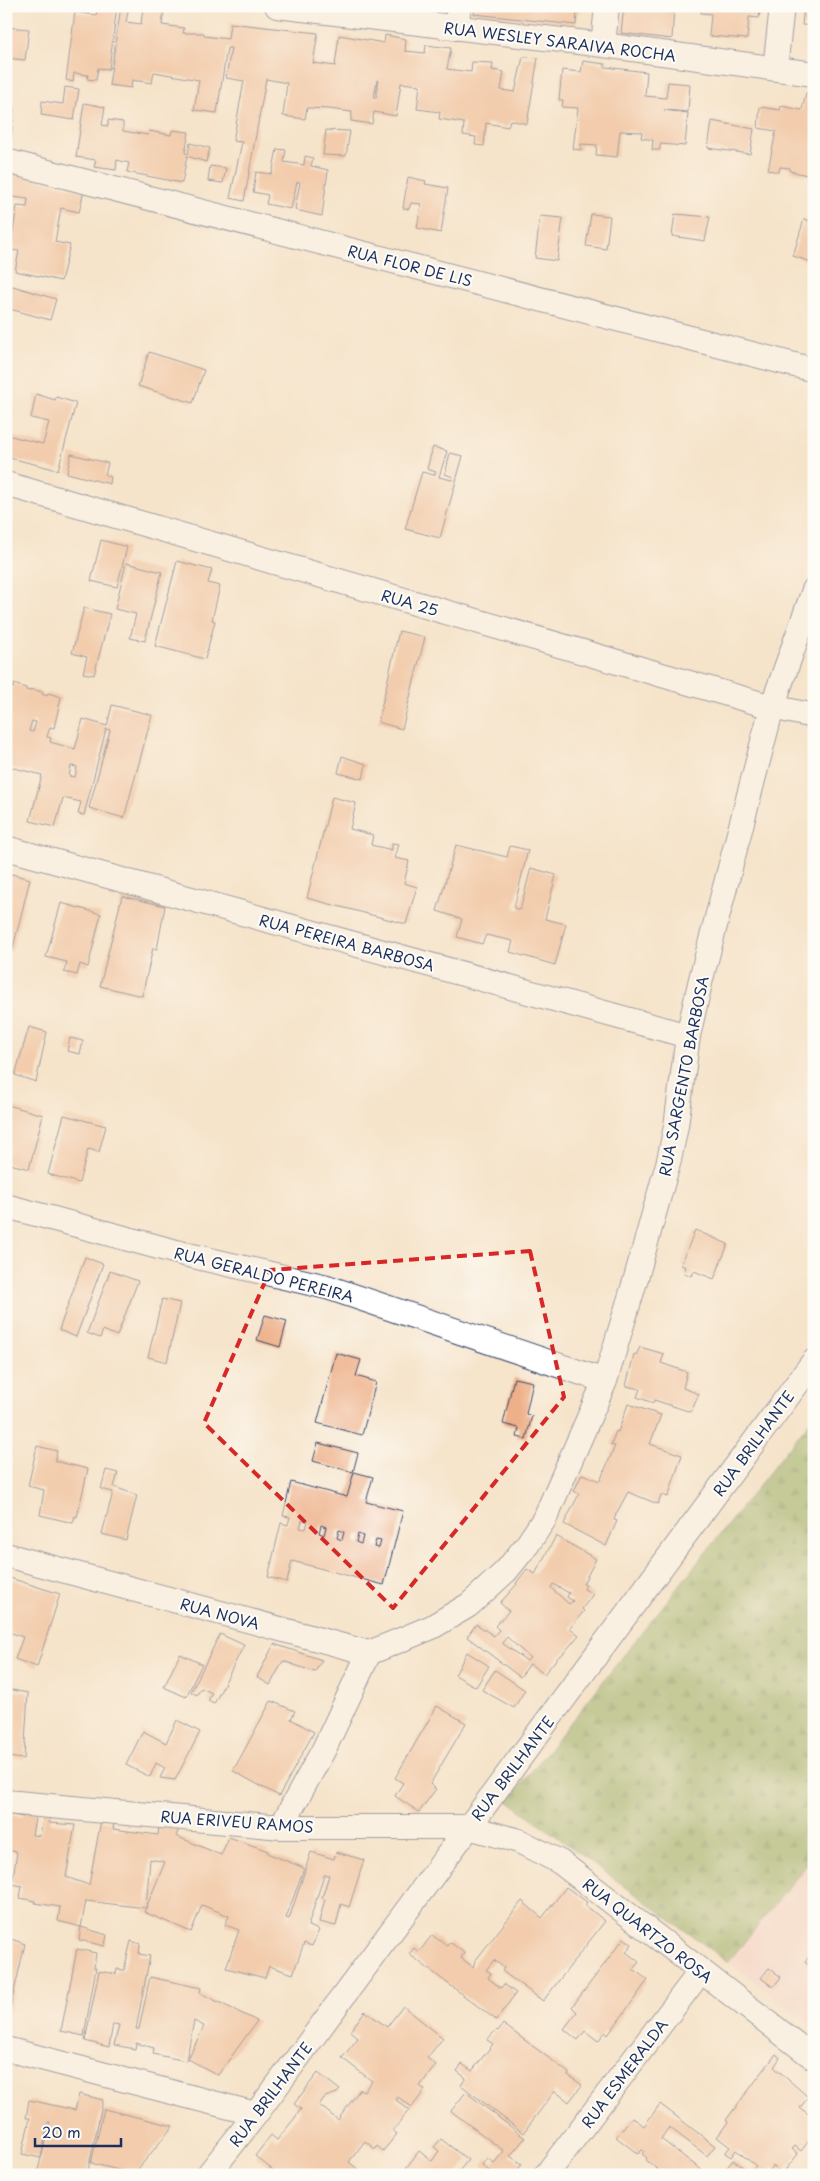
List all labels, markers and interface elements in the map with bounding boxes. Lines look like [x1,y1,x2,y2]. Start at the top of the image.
street label: RUA WESLEY SARAIVA ROCHA [443,15,677,67]
street label: RUA FLOR DE LIS [345,238,475,292]
street label: RUA 25 [379,583,441,621]
street label: RUA PEREIRA BARBOSA [257,908,437,977]
street label: RUA SARGENTO BARBOSA [652,974,714,1178]
street label: RUA GERALDO PEREIRA [172,1241,356,1307]
street label: RUA BRILHANTE [707,1385,799,1501]
street label: RUA NOVA [178,1591,262,1635]
street label: RUA BRILHANTE [465,1711,559,1825]
street label: RUA ERIVEU RAMOS [160,1804,314,1838]
street label: RUA QUARTZO ROSA [578,1872,718,1988]
street label: RUA ESMERALDA [575,2013,673,2132]
street label: RUA BRILHANTE [223,2037,317,2151]
scale bar [35,2116,121,2148]
text: 20 m [42,2120,81,2143]

